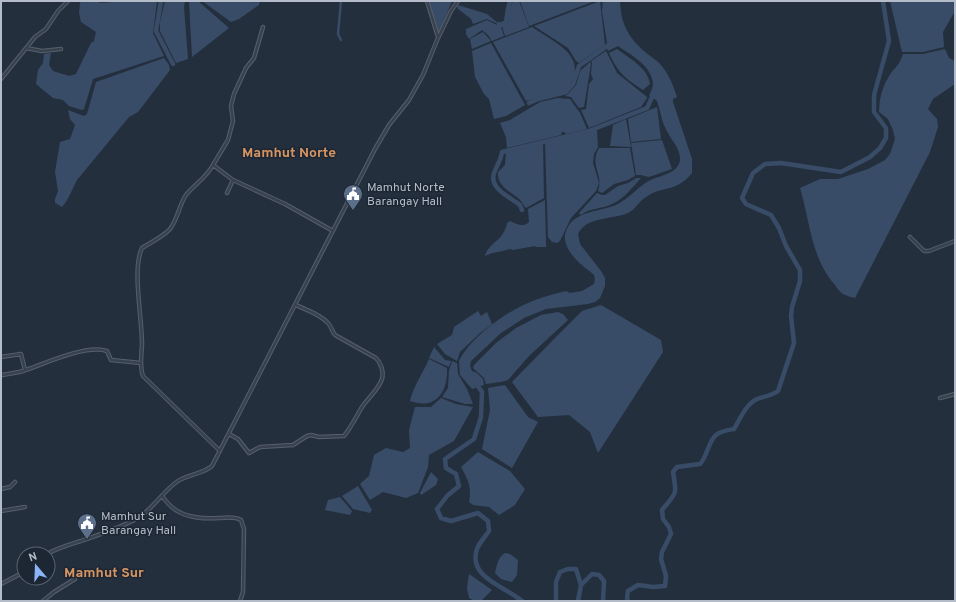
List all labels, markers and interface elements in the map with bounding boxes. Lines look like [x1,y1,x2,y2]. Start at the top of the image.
district label: Mamhut Norte [242,145,336,162]
place label: Mamhut Norte Barangay Hall [367,180,445,210]
public building icon: Mamhut Norte Barangay Hall [342,183,364,211]
place label: Mamhut Sur Barangay Hall [101,509,176,539]
public building icon: Mamhut Sur Barangay Hall [76,512,98,540]
north arrow [16,546,56,586]
text: N [27,550,39,565]
district label: Mamhut Sur [64,565,144,582]

